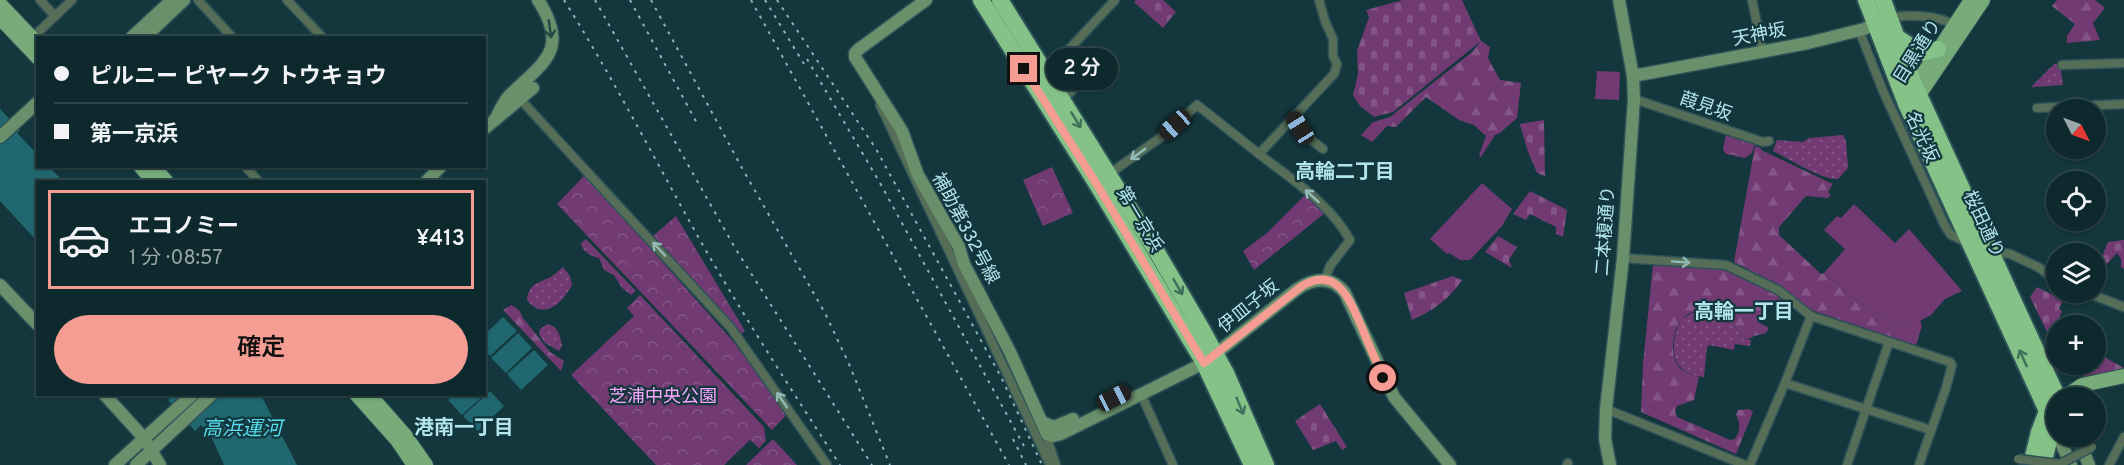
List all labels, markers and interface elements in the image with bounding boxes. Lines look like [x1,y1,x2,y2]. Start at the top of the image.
street label: 目黒通り [1889,15,1947,88]
one-way arrow [545,19,556,38]
street label: 天神坂 [1731,19,1788,52]
callout: 2 分 [1045,48,1117,90]
route end [1010,55,1037,82]
text: 2 分 [1063,56,1101,82]
text: ピルニー ピヤーク トウキョウ [90,64,387,91]
street label: 葭見坂 [1676,88,1735,127]
north arrow [2046,99,2106,159]
map controls [2046,99,2106,447]
car [1156,106,1194,144]
car [1283,108,1317,148]
street label: 名光坂 [1899,108,1942,167]
one-way arrow [1070,111,1082,128]
text: 第一京浜 [90,122,178,149]
one-way arrow [1130,148,1146,160]
district label: 高輪二丁目 [1295,160,1395,186]
street label: 補助第332号線 [926,169,1004,288]
button: locate [2046,171,2106,231]
street label: 第一京浜 [1110,183,1167,257]
street label: 二本榎通り [1592,185,1621,277]
street label: 桜田通り [1957,187,2008,262]
one-way arrow [1305,189,1320,203]
icon: car [57,213,111,267]
text: エコノミー [129,214,239,241]
text: ¥413 [416,226,465,253]
one-way arrow [652,242,666,257]
button: layers [2046,243,2106,303]
text: 1 分 · 08:57 [129,246,223,272]
one-way arrow [1671,257,1690,268]
street label: 伊皿子坂 [1214,276,1284,339]
one-way arrow [1172,278,1184,295]
district label: 高輪一丁目 [1694,300,1794,326]
button: 確定 [54,315,468,384]
button: + [2046,315,2106,375]
one-way arrow [2017,350,2028,368]
route start [1369,364,1396,391]
car [1094,382,1134,414]
park label: 芝浦中央公園 [609,386,717,409]
button: − [2046,387,2106,447]
one-way arrow [776,393,788,409]
one-way arrow [1236,397,1247,415]
district label: 港南一丁目 [414,416,514,442]
water label: 高浜運河 [202,417,286,443]

